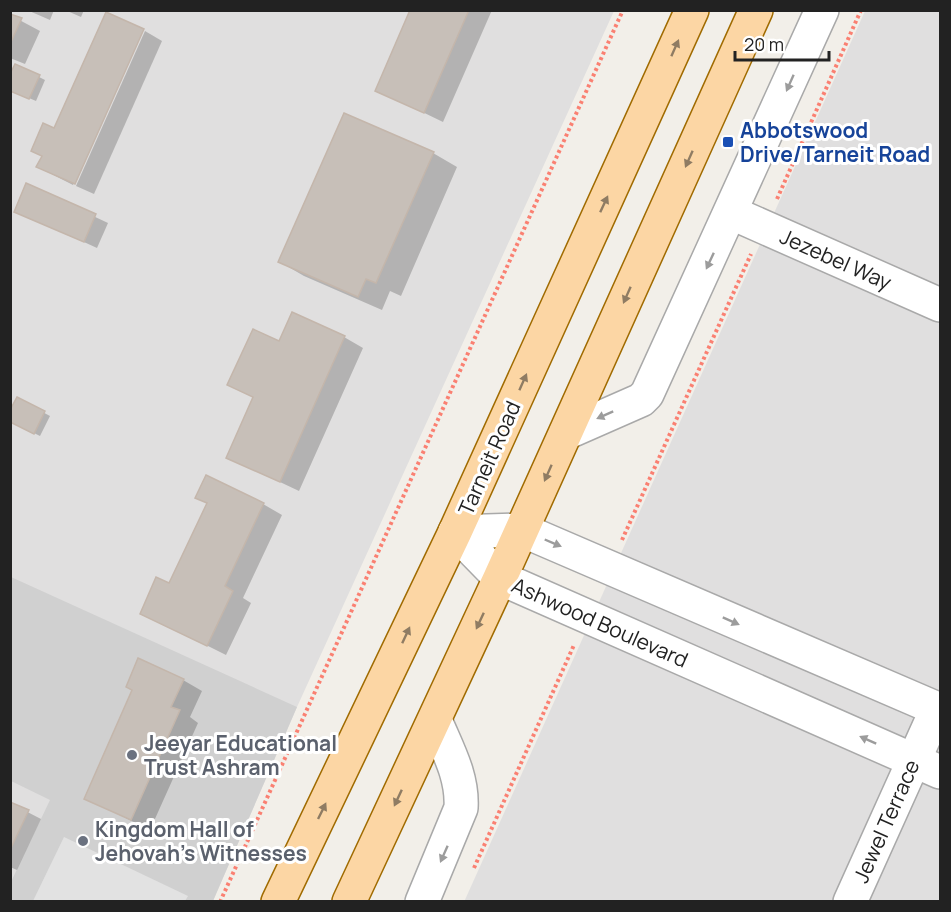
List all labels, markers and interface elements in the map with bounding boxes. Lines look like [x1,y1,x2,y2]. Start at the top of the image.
scale bar [735,24,830,62]
text: 20 m [744,32,784,56]
one-way arrow [671,39,680,56]
one-way arrow [784,74,794,92]
place label: Abbotswood Drive/Tarneit Road [740,116,930,168]
marker: Abbotswood Drive/Tarneit Road [721,135,735,149]
one-way arrow [684,150,693,167]
one-way arrow [599,195,609,213]
street label: Jezebel Way [776,222,896,296]
one-way arrow [705,252,714,269]
one-way arrow [622,286,632,304]
one-way arrow [518,372,528,390]
street label: Tarneit Road [451,396,527,520]
one-way arrow [596,411,613,420]
one-way arrow [543,464,552,481]
one-way arrow [544,538,562,548]
street label: Ashwood Boulevard [508,571,692,673]
one-way arrow [476,613,485,630]
one-way arrow [723,616,741,626]
one-way arrow [402,627,411,644]
place label: Jeeyar Educational Trust Ashram [144,729,337,781]
one-way arrow [858,735,876,745]
marker: Jeeyar Educational Trust Ashram [125,748,139,762]
street label: Jewel Terrace [846,755,926,887]
one-way arrow [393,789,402,806]
one-way arrow [317,803,327,820]
place label: Kingdom Hall of Jehovah's Witnesses [95,815,307,867]
marker: Kingdom Hall of Jehovah's Witnesses [76,834,90,848]
one-way arrow [439,845,448,862]

